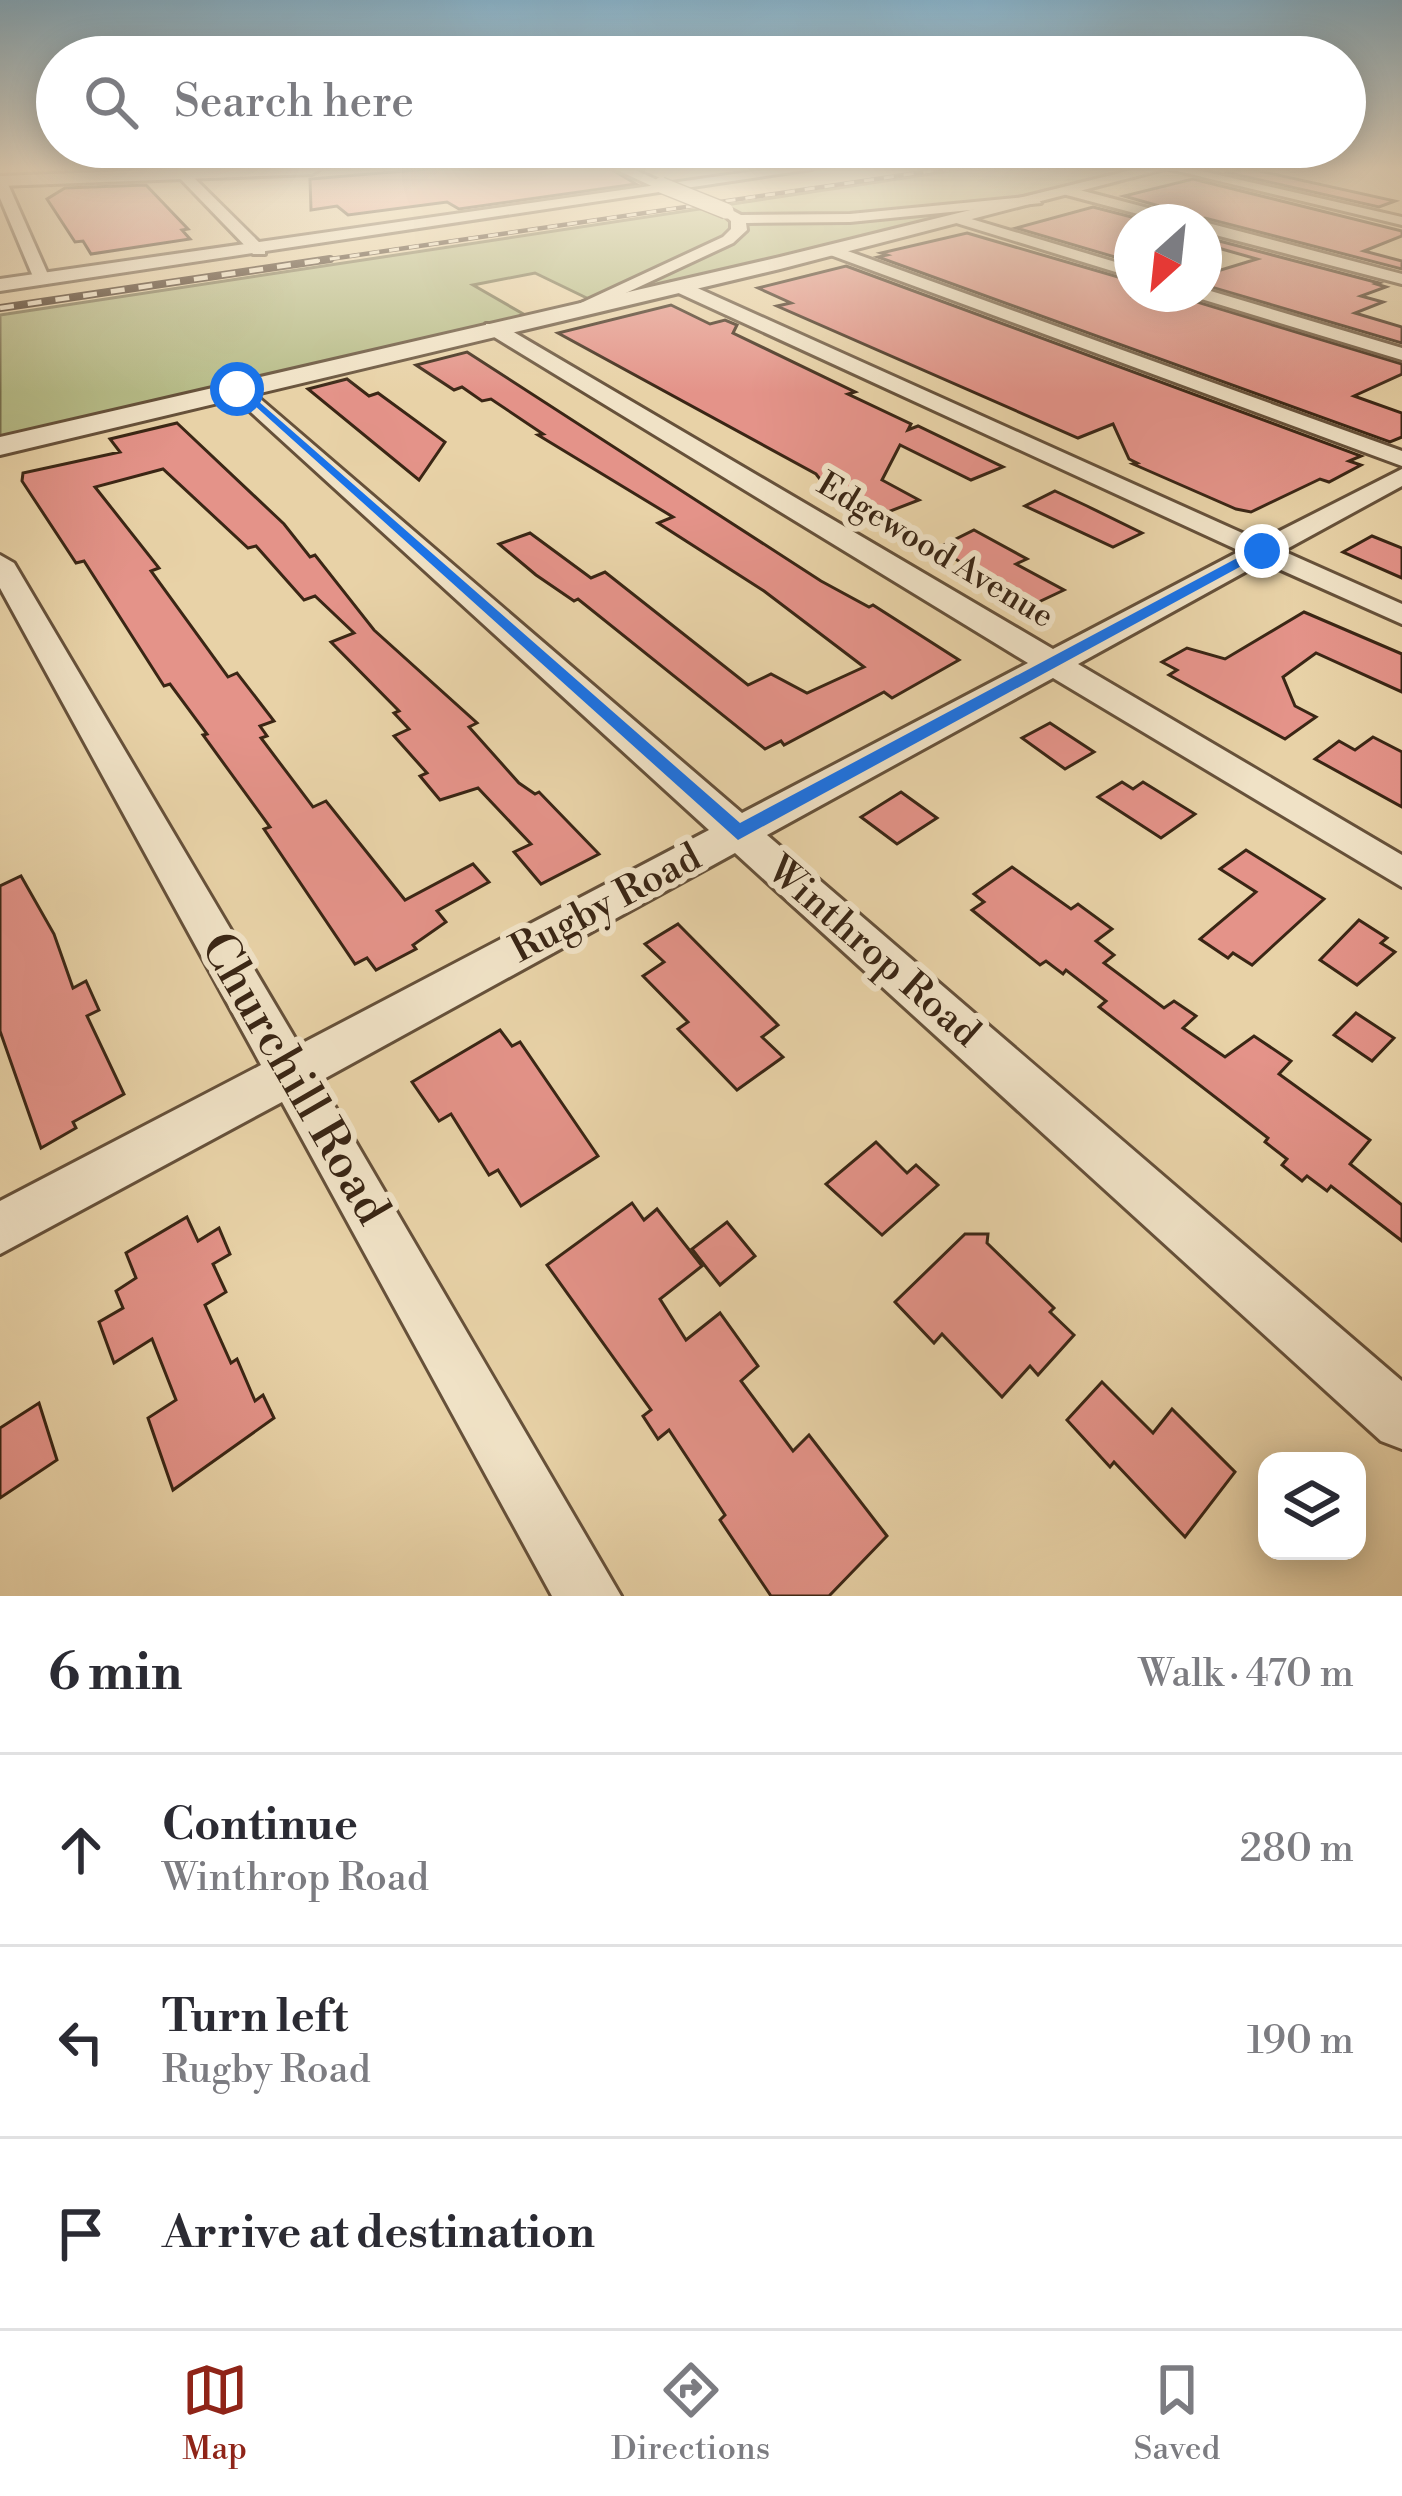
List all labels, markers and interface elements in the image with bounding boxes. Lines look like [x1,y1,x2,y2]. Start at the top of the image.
search box [36,36,1366,168]
icon: search [78,69,144,135]
text: Search here [174,74,414,131]
north arrow [1114,204,1222,312]
route start [210,362,264,416]
street label: Edgewood Avenue [809,464,1061,638]
route end [1235,524,1289,578]
street label: Rugby Road [502,833,710,975]
street label: Winthrop Road [755,845,990,1058]
street label: Churchill Road [186,922,402,1236]
map controls [1258,1452,1366,1560]
button: layers [1258,1452,1366,1560]
text: 6 min [48,1642,182,1706]
text: Walk · 470 m [1139,1650,1354,1699]
text: Continue [162,1797,358,1854]
icon: ahead [48,1817,114,1883]
text: 280 m [1240,1825,1354,1874]
text: Winthrop Road [162,1854,429,1903]
text: Turn left [162,1989,348,2046]
icon: left [48,2009,114,2075]
text: 190 m [1247,2017,1354,2066]
text: Rugby Road [162,2046,371,2095]
icon: arrive [48,2201,114,2267]
text: Arrive at destination [162,2205,595,2262]
tab: Map [182,2357,248,2470]
tab: Directions [611,2357,770,2470]
tab: Saved [1134,2357,1220,2470]

